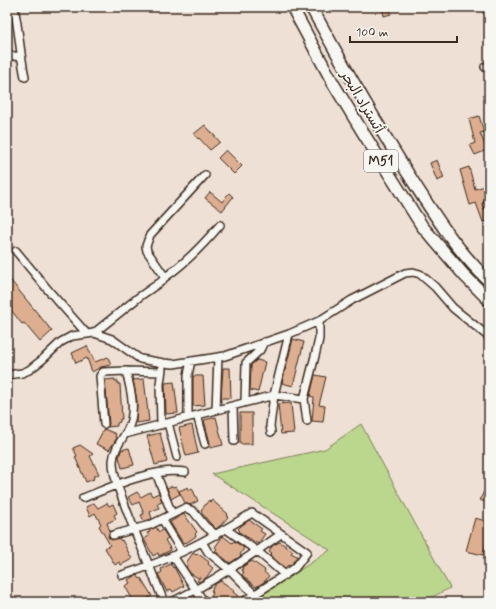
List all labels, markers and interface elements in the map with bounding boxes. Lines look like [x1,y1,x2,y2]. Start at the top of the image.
scale bar [350,18,457,44]
text: 100 m [356,25,388,41]
street label: أتستراد البحر [336,66,388,137]
road number: M51 [364,150,398,172]

